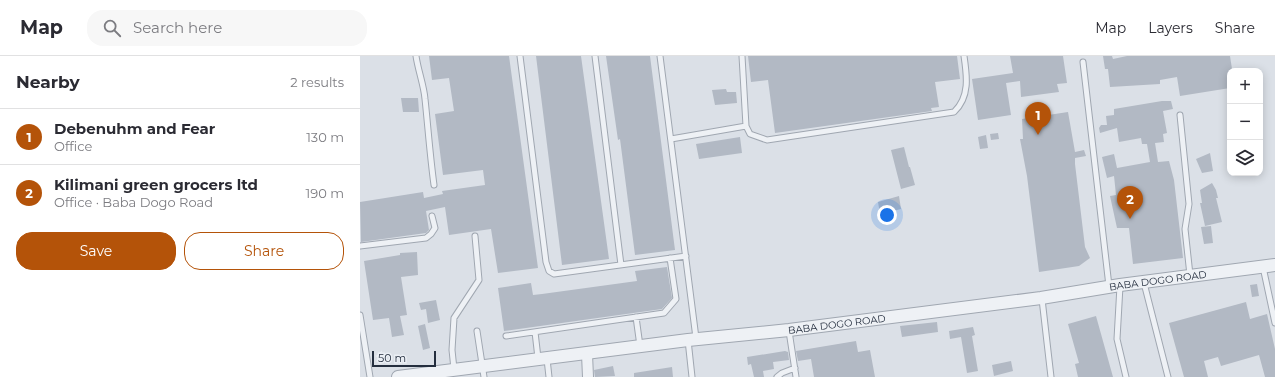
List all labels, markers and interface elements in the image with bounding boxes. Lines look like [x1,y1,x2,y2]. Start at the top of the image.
search box [87,10,367,46]
text: Map [20,16,63,39]
icon: search [101,17,123,39]
text: Search here [133,18,222,37]
text: Map [1095,19,1126,37]
text: Layers [1148,19,1193,37]
text: Share [1215,19,1255,37]
map controls [1227,68,1263,176]
button: + [1227,68,1263,104]
text: Nearby [16,72,80,92]
text: 2 results [290,74,344,90]
pin: 1 [1025,102,1051,135]
button: − [1227,104,1263,140]
text: Debenuhm and Fear [54,119,215,138]
text: 1 [26,129,32,145]
text: 130 m [306,129,344,145]
text: Office [54,138,92,154]
button: layers [1227,140,1263,176]
text: Kilimani green grocers ltd [54,175,258,194]
text: 2 [25,185,33,201]
text: 190 m [306,185,344,201]
pin: 2 [1117,186,1143,219]
text: Office · Baba Dogo Road [54,194,213,210]
your location [877,205,897,225]
button: Save [16,232,176,270]
button: Share [184,232,344,270]
street label: BABA DOGO ROAD [1108,267,1207,293]
street label: BABA DOGO ROAD [787,311,886,337]
scale bar [372,349,436,368]
text: 50 m [378,351,406,365]

